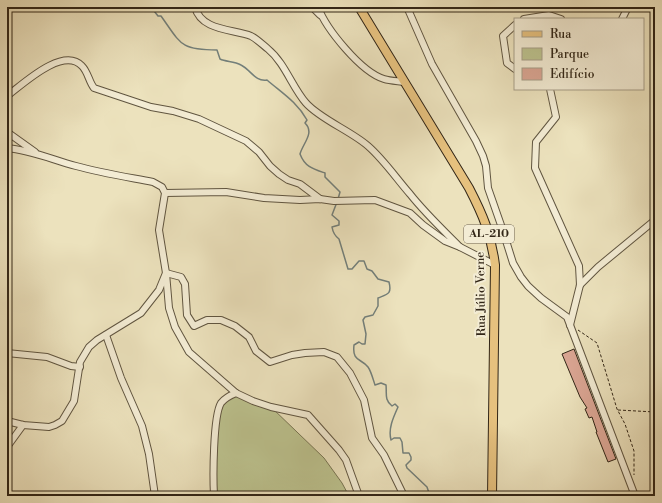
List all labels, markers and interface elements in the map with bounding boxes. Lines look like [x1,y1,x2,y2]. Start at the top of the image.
legend [514,18,644,90]
text: Rua [550,27,572,42]
text: Parque [550,47,589,62]
text: Edifício [550,67,595,82]
road number: AL-210 [464,225,514,243]
street label: Rua Júlio Verne [473,252,489,336]

